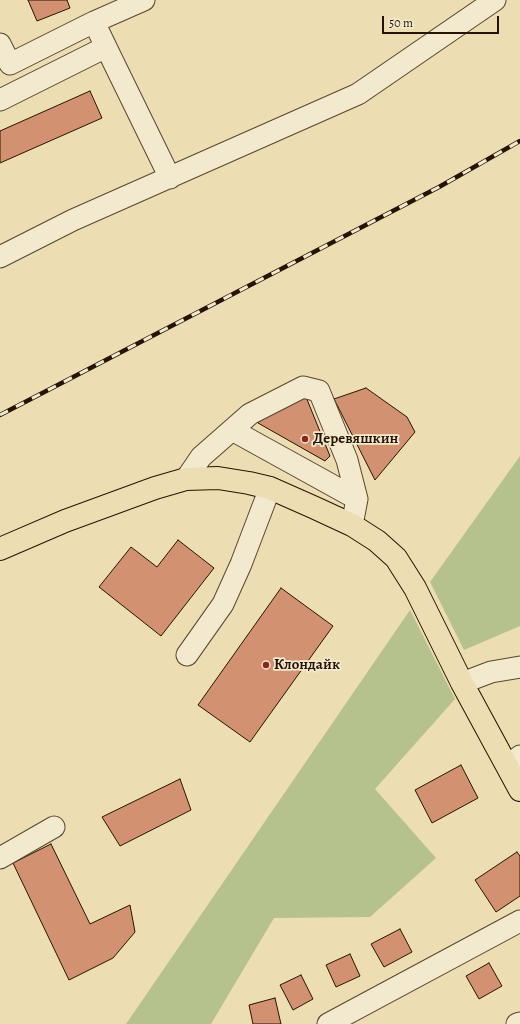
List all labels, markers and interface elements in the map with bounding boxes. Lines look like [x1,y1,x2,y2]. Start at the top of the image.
scale bar [384,8,501,34]
text: 50 m [389,15,413,31]
place label: Деревяшкин [313,430,398,448]
marker: Деревяшкин [300,434,310,444]
place label: Клондайк [274,656,340,674]
marker: Клондайк [261,660,271,670]

